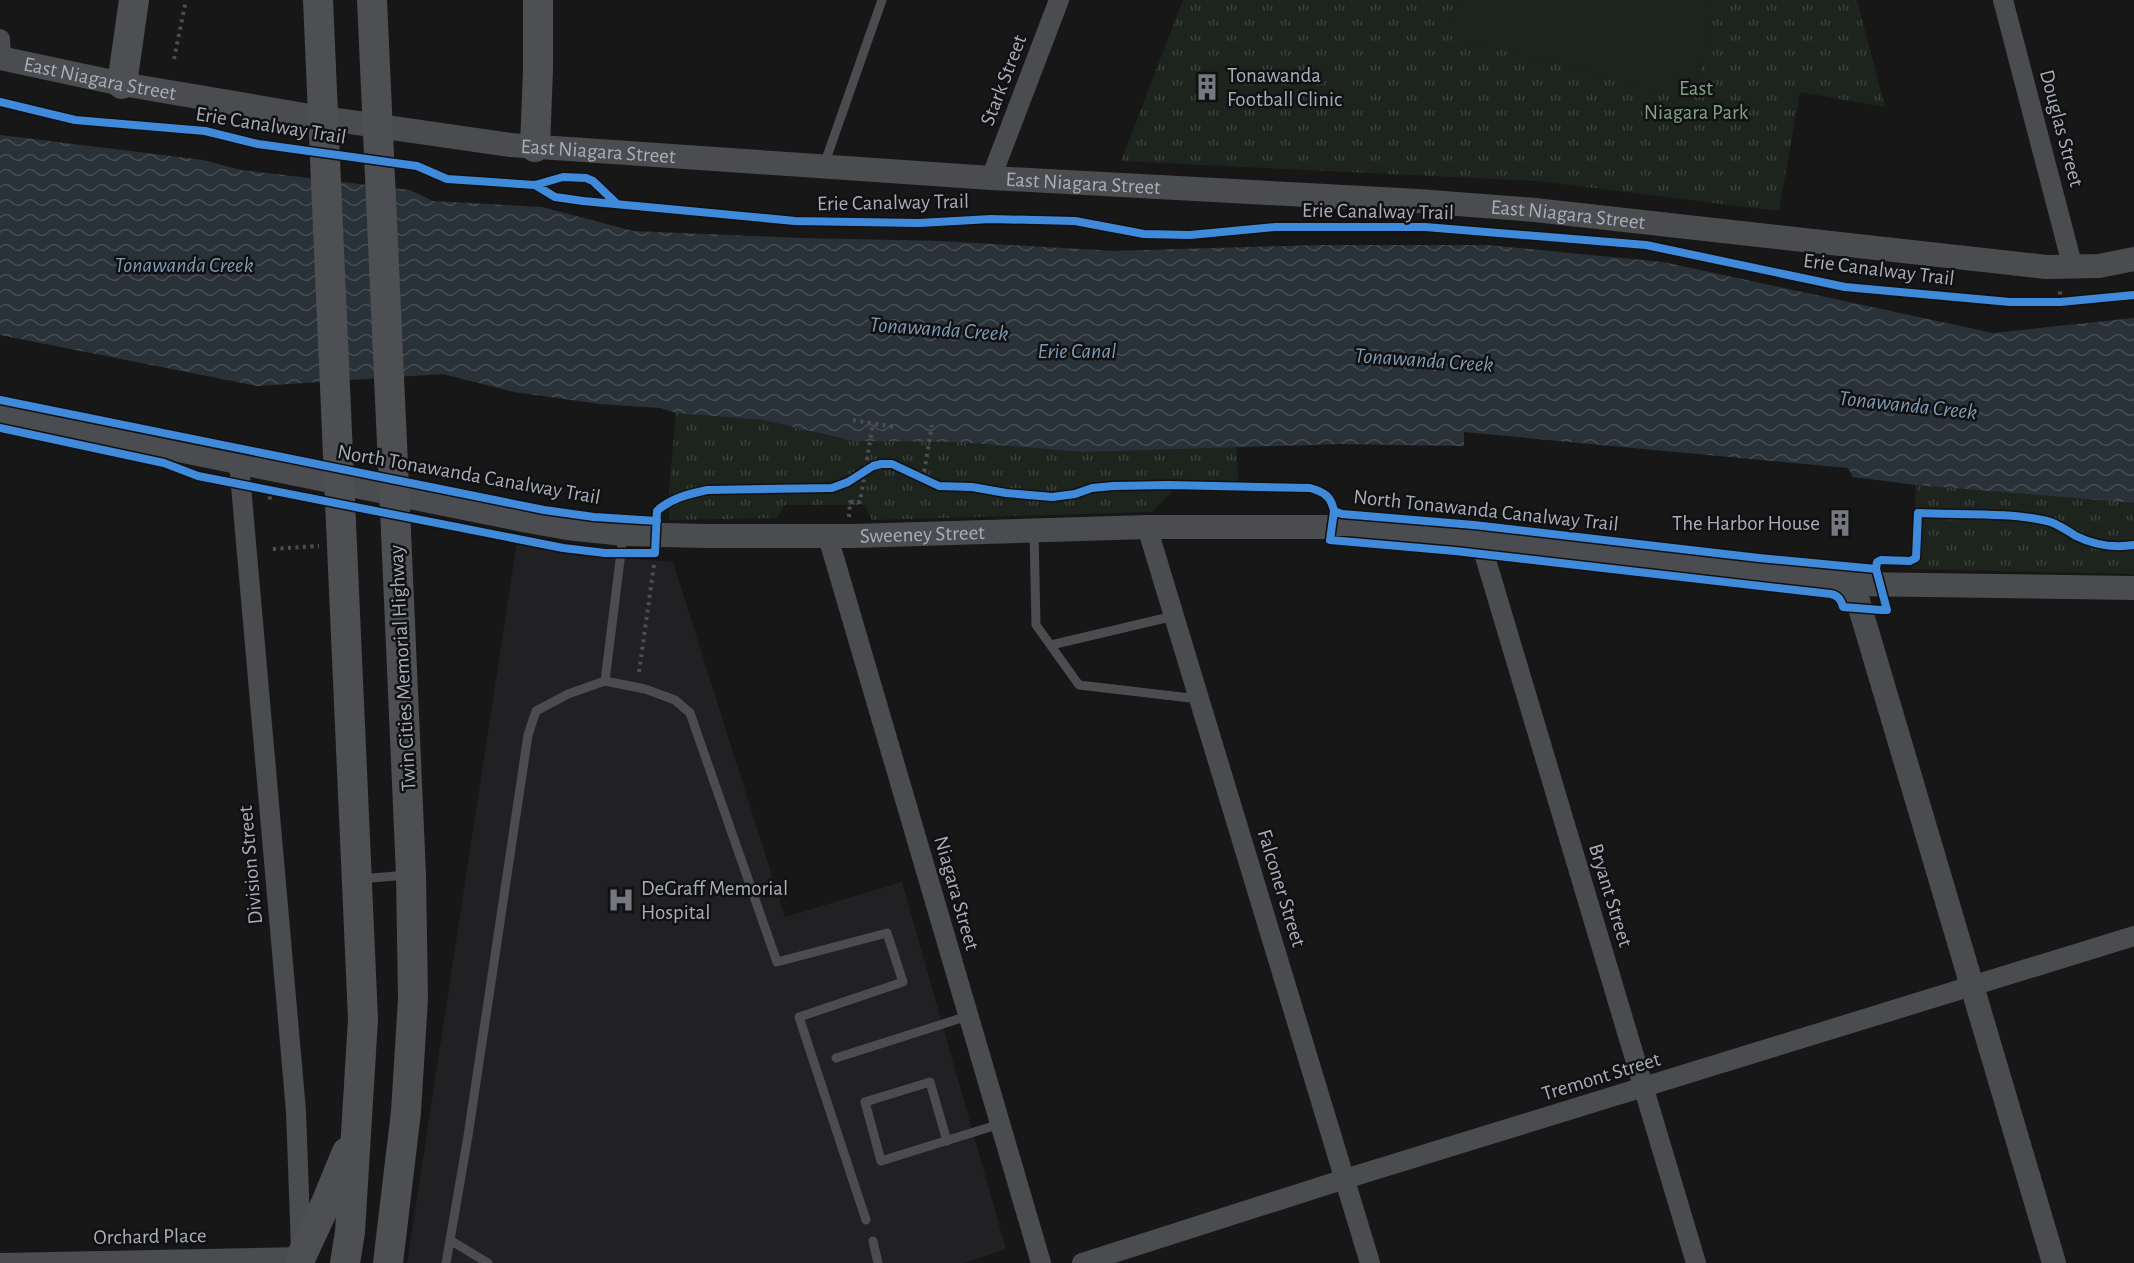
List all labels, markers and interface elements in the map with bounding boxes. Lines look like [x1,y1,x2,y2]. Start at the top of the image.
street label: Stark Street [977,32,1030,128]
street label: East Niagara Street [22,53,178,104]
place label: Tonawanda Football Clinic [1227,65,1342,110]
street label: Douglas Street [2036,67,2087,189]
building icon: Tonawanda Football Clinic [1192,72,1222,102]
park label: East Niagara Park [1644,78,1749,123]
street label: Erie Canalway Trail [194,103,348,148]
street label: East Niagara Street [520,136,677,167]
street label: East Niagara Street [1005,169,1162,198]
street label: Erie Canalway Trail [817,191,969,214]
street label: East Niagara Street [1490,197,1647,233]
street label: Erie Canalway Trail [1302,200,1454,223]
street label: Erie Canalway Trail [1802,250,1956,289]
water label: Tonawanda Creek [114,254,254,276]
water label: Tonawanda Creek [869,313,1009,345]
water label: Erie Canal [1037,340,1117,362]
water label: Tonawanda Creek [1354,344,1494,376]
water label: Tonawanda Creek [1838,387,1978,423]
street label: North Tonawanda Canalway Trail [336,441,602,508]
street label: North Tonawanda Canalway Trail [1352,486,1620,535]
building icon: The Harbor House [1825,508,1855,538]
place label: The Harbor House [1672,513,1820,534]
street label: Sweeney Street [859,522,985,547]
street label: Twin Cities Memorial Highway [386,544,419,792]
street label: Division Street [235,804,266,925]
street label: Falconer Street [1254,827,1309,950]
street label: Niagara Street [930,834,983,953]
street label: Bryant Street [1585,841,1636,949]
place label: DeGraff Memorial Hospital [641,878,788,923]
hospital icon: DeGraff Memorial Hospital [606,885,636,915]
street label: Tremont Street [1539,1048,1663,1104]
street label: Orchard Place [93,1225,207,1248]

